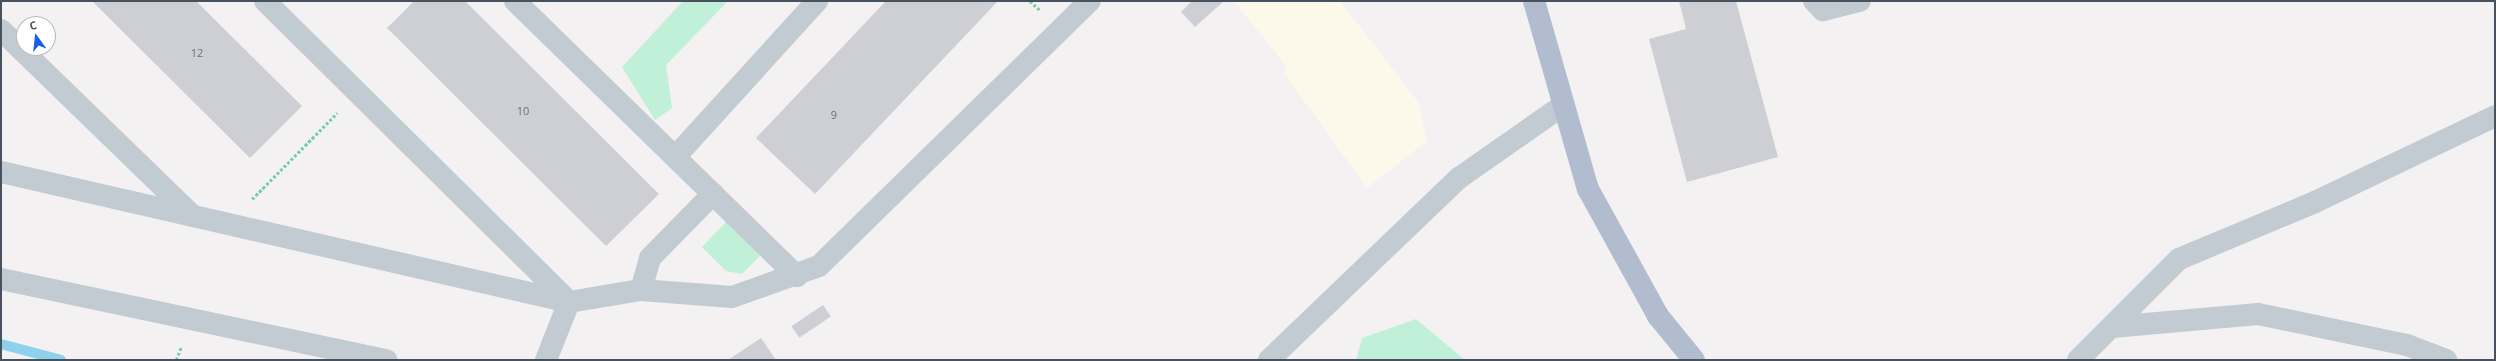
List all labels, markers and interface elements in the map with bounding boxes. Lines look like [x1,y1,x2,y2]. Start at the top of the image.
north arrow [16,16,56,56]
text: С [28,17,38,33]
house number: 12 [191,46,203,60]
house number: 10 [517,104,529,118]
house number: 9 [831,108,837,122]

